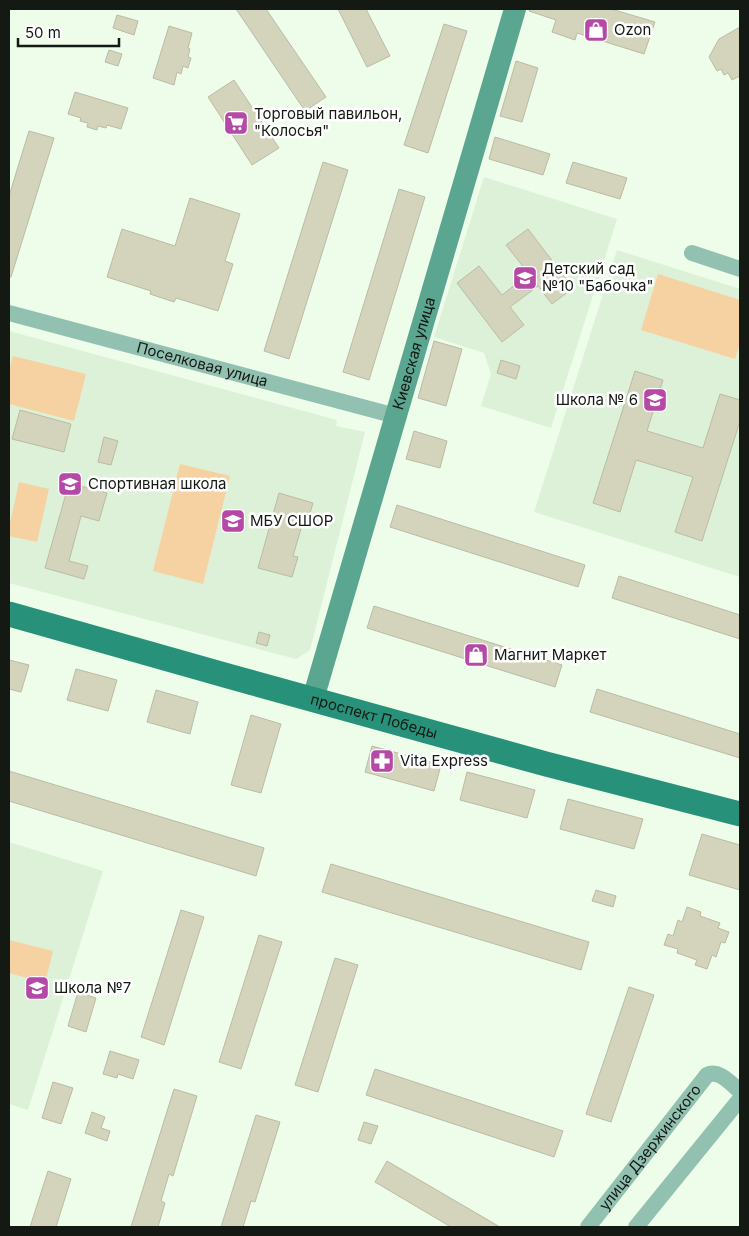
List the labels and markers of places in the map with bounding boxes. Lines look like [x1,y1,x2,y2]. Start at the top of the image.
shop icon: Ozon [583,17,609,43]
place label: Ozon [614,20,651,39]
place label: Торговый павильон, "Колосья" [254,104,402,140]
supermarket icon: Торговый павильон, "Колосья" [223,110,249,136]
place label: Детский сад №10 "Бабочка" [542,259,654,295]
school or university icon: Детский сад №10 "Бабочка" [512,265,538,291]
school or university icon: Школа № 6 [642,387,668,413]
place label: Школа № 6 [556,390,638,409]
school or university icon: Спортивная школа [57,471,83,497]
place label: Спортивная школа [88,474,227,493]
school or university icon: МБУ СШОР [220,508,246,534]
place label: МБУ СШОР [250,511,333,530]
shop icon: Магнит Маркет [463,642,489,668]
place label: Магнит Маркет [494,645,606,664]
pharmacy icon: Vita Express [369,748,395,774]
place label: Vita Express [400,751,488,770]
school or university icon: Школа №7 [24,975,50,1001]
place label: Школа №7 [54,978,131,997]

